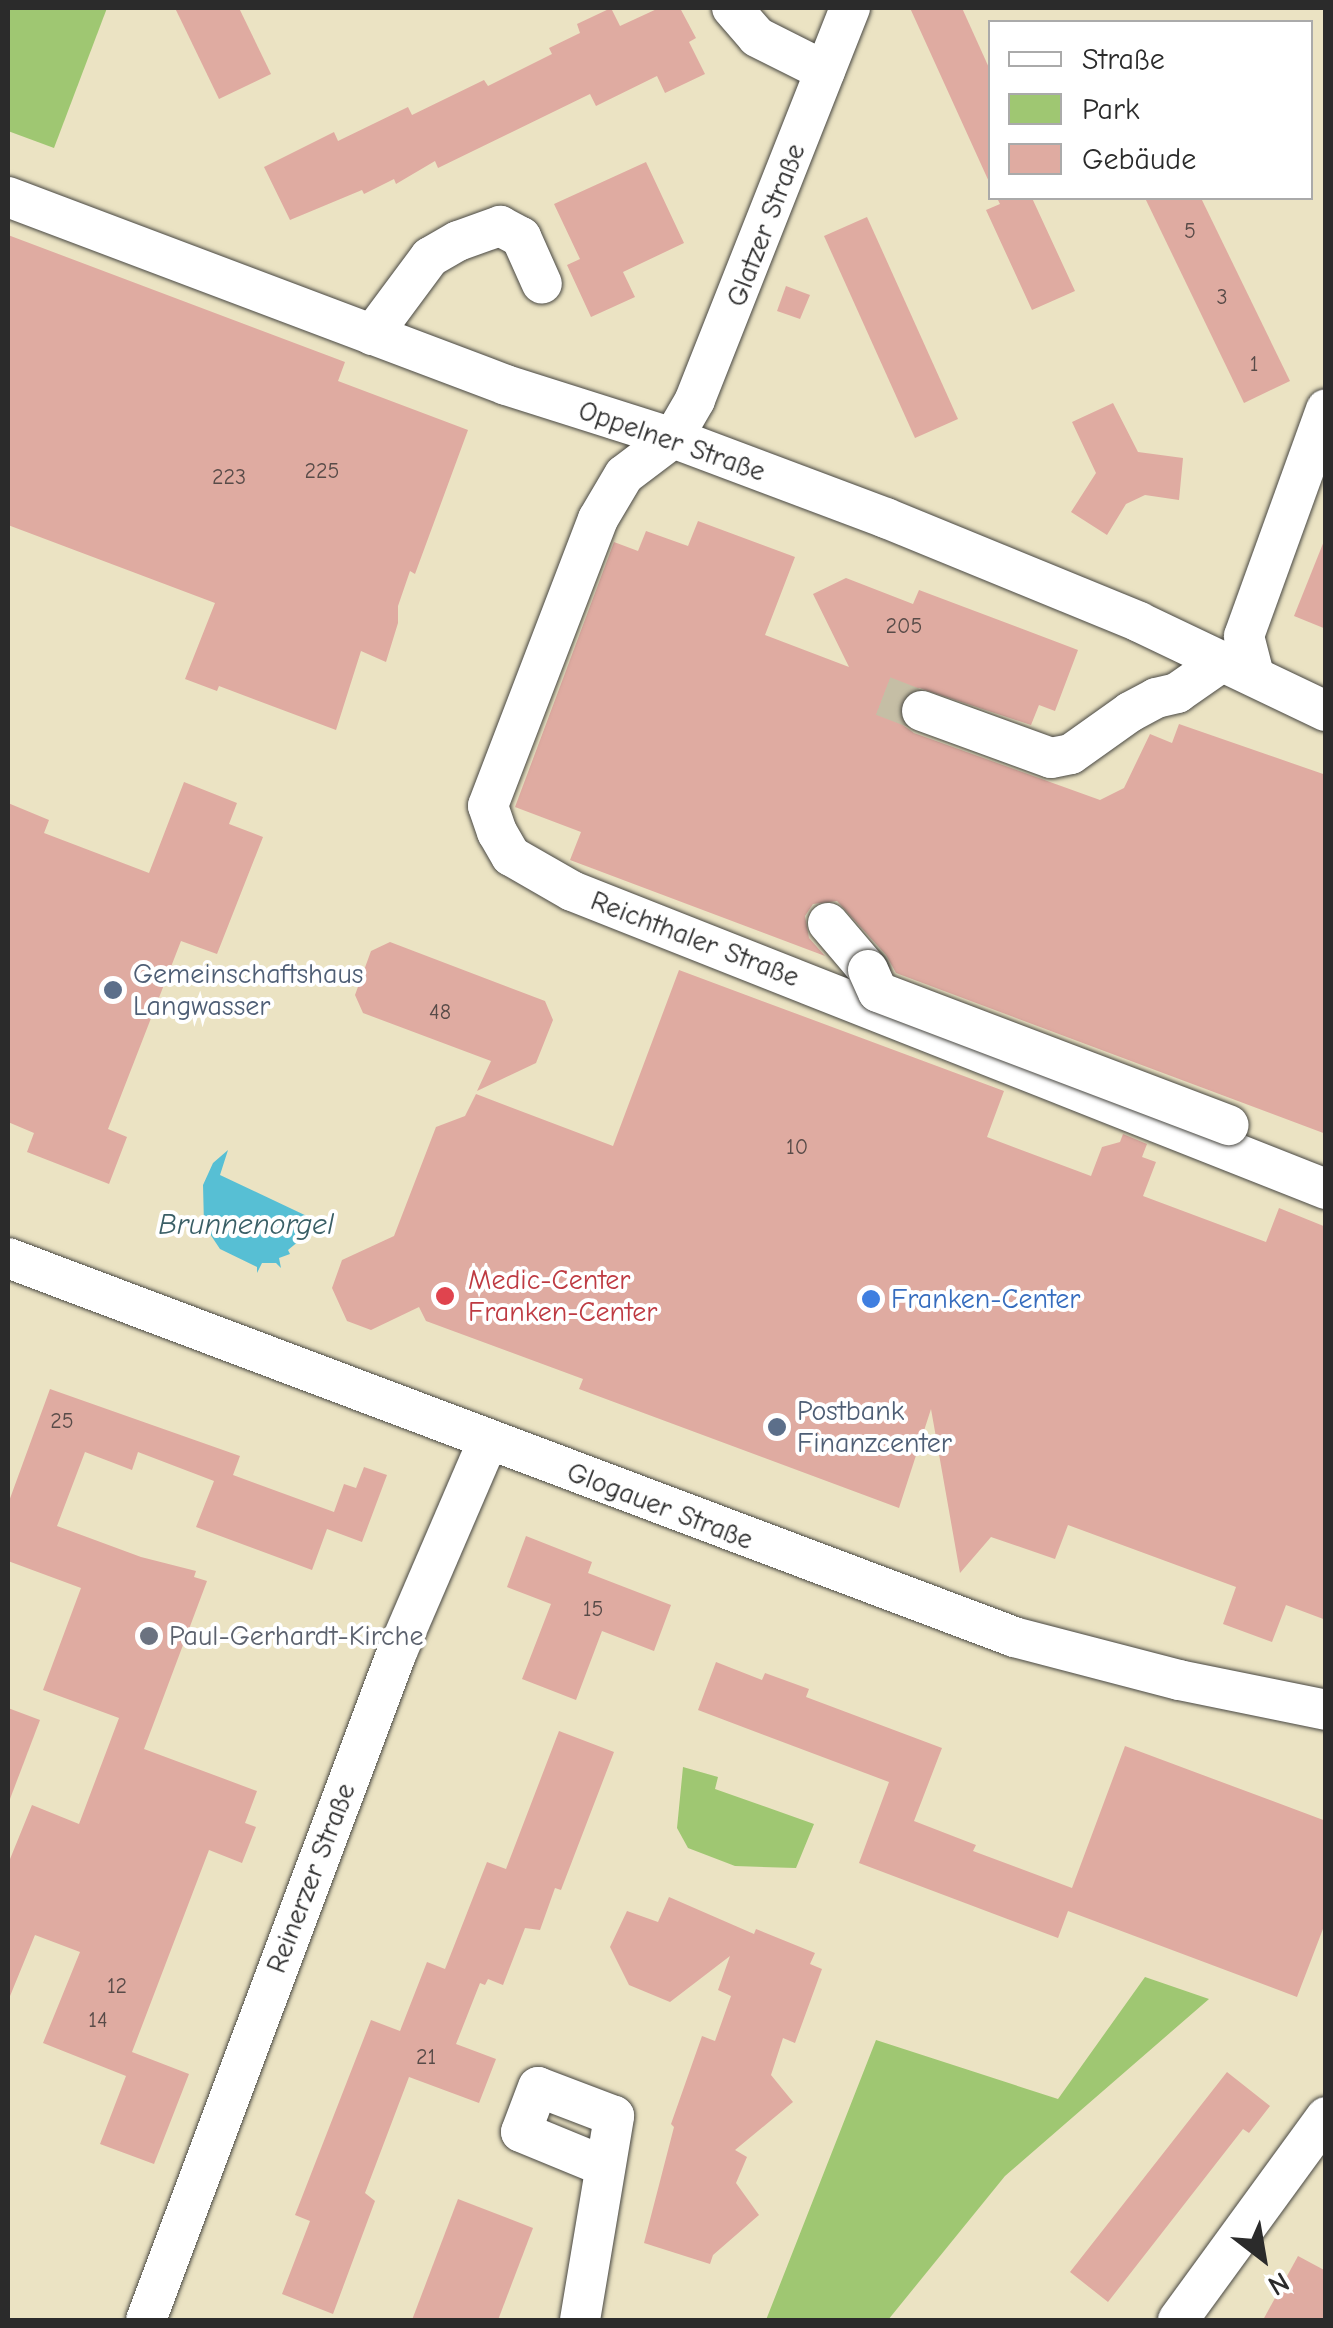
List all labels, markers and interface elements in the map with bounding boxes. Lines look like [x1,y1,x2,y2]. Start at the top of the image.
legend [988,20,1313,200]
text: Straße [1082,42,1165,77]
text: Park [1082,92,1139,127]
street label: Glatzer Straße [720,139,812,311]
text: Gebäude [1082,142,1196,177]
house number: 5 [1184,219,1196,245]
house number: 3 [1216,285,1228,311]
house number: 1 [1250,352,1258,378]
street label: Oppelner Straße [574,393,770,489]
house number: 225 [305,459,339,485]
house number: 223 [212,465,246,491]
house number: 205 [886,614,922,640]
street label: Reichthaler Straße [586,884,804,994]
place label: Gemeinschaftshaus Langwasser [133,957,363,1023]
marker: Gemeinschaftshaus Langwasser [102,979,124,1001]
house number: 48 [429,1000,451,1026]
house number: 10 [786,1135,808,1161]
water label: Brunnenorgel [158,1207,334,1243]
place label: Medic-Center Franken-Center [468,1263,657,1329]
place label: Franken-Center [891,1282,1080,1316]
marker: Medic-Center Franken-Center [432,1283,458,1309]
marker: Franken-Center [860,1288,882,1310]
place label: Postbank Finanzcenter [797,1394,952,1460]
house number: 25 [50,1409,74,1435]
marker: Postbank Finanzcenter [766,1416,788,1438]
street label: Glogauer Straße [562,1455,758,1557]
house number: 15 [583,1597,603,1623]
place label: Paul-Gerhardt-Kirche [169,1619,424,1653]
marker: Paul-Gerhardt-Kirche [138,1625,160,1647]
street label: Reinerzer Straße [259,1778,363,1978]
house number: 12 [107,1974,127,2000]
house number: 14 [88,2008,108,2034]
house number: 21 [416,2045,436,2071]
north arrow [1213,2208,1313,2308]
text: N [1262,2265,1295,2302]

